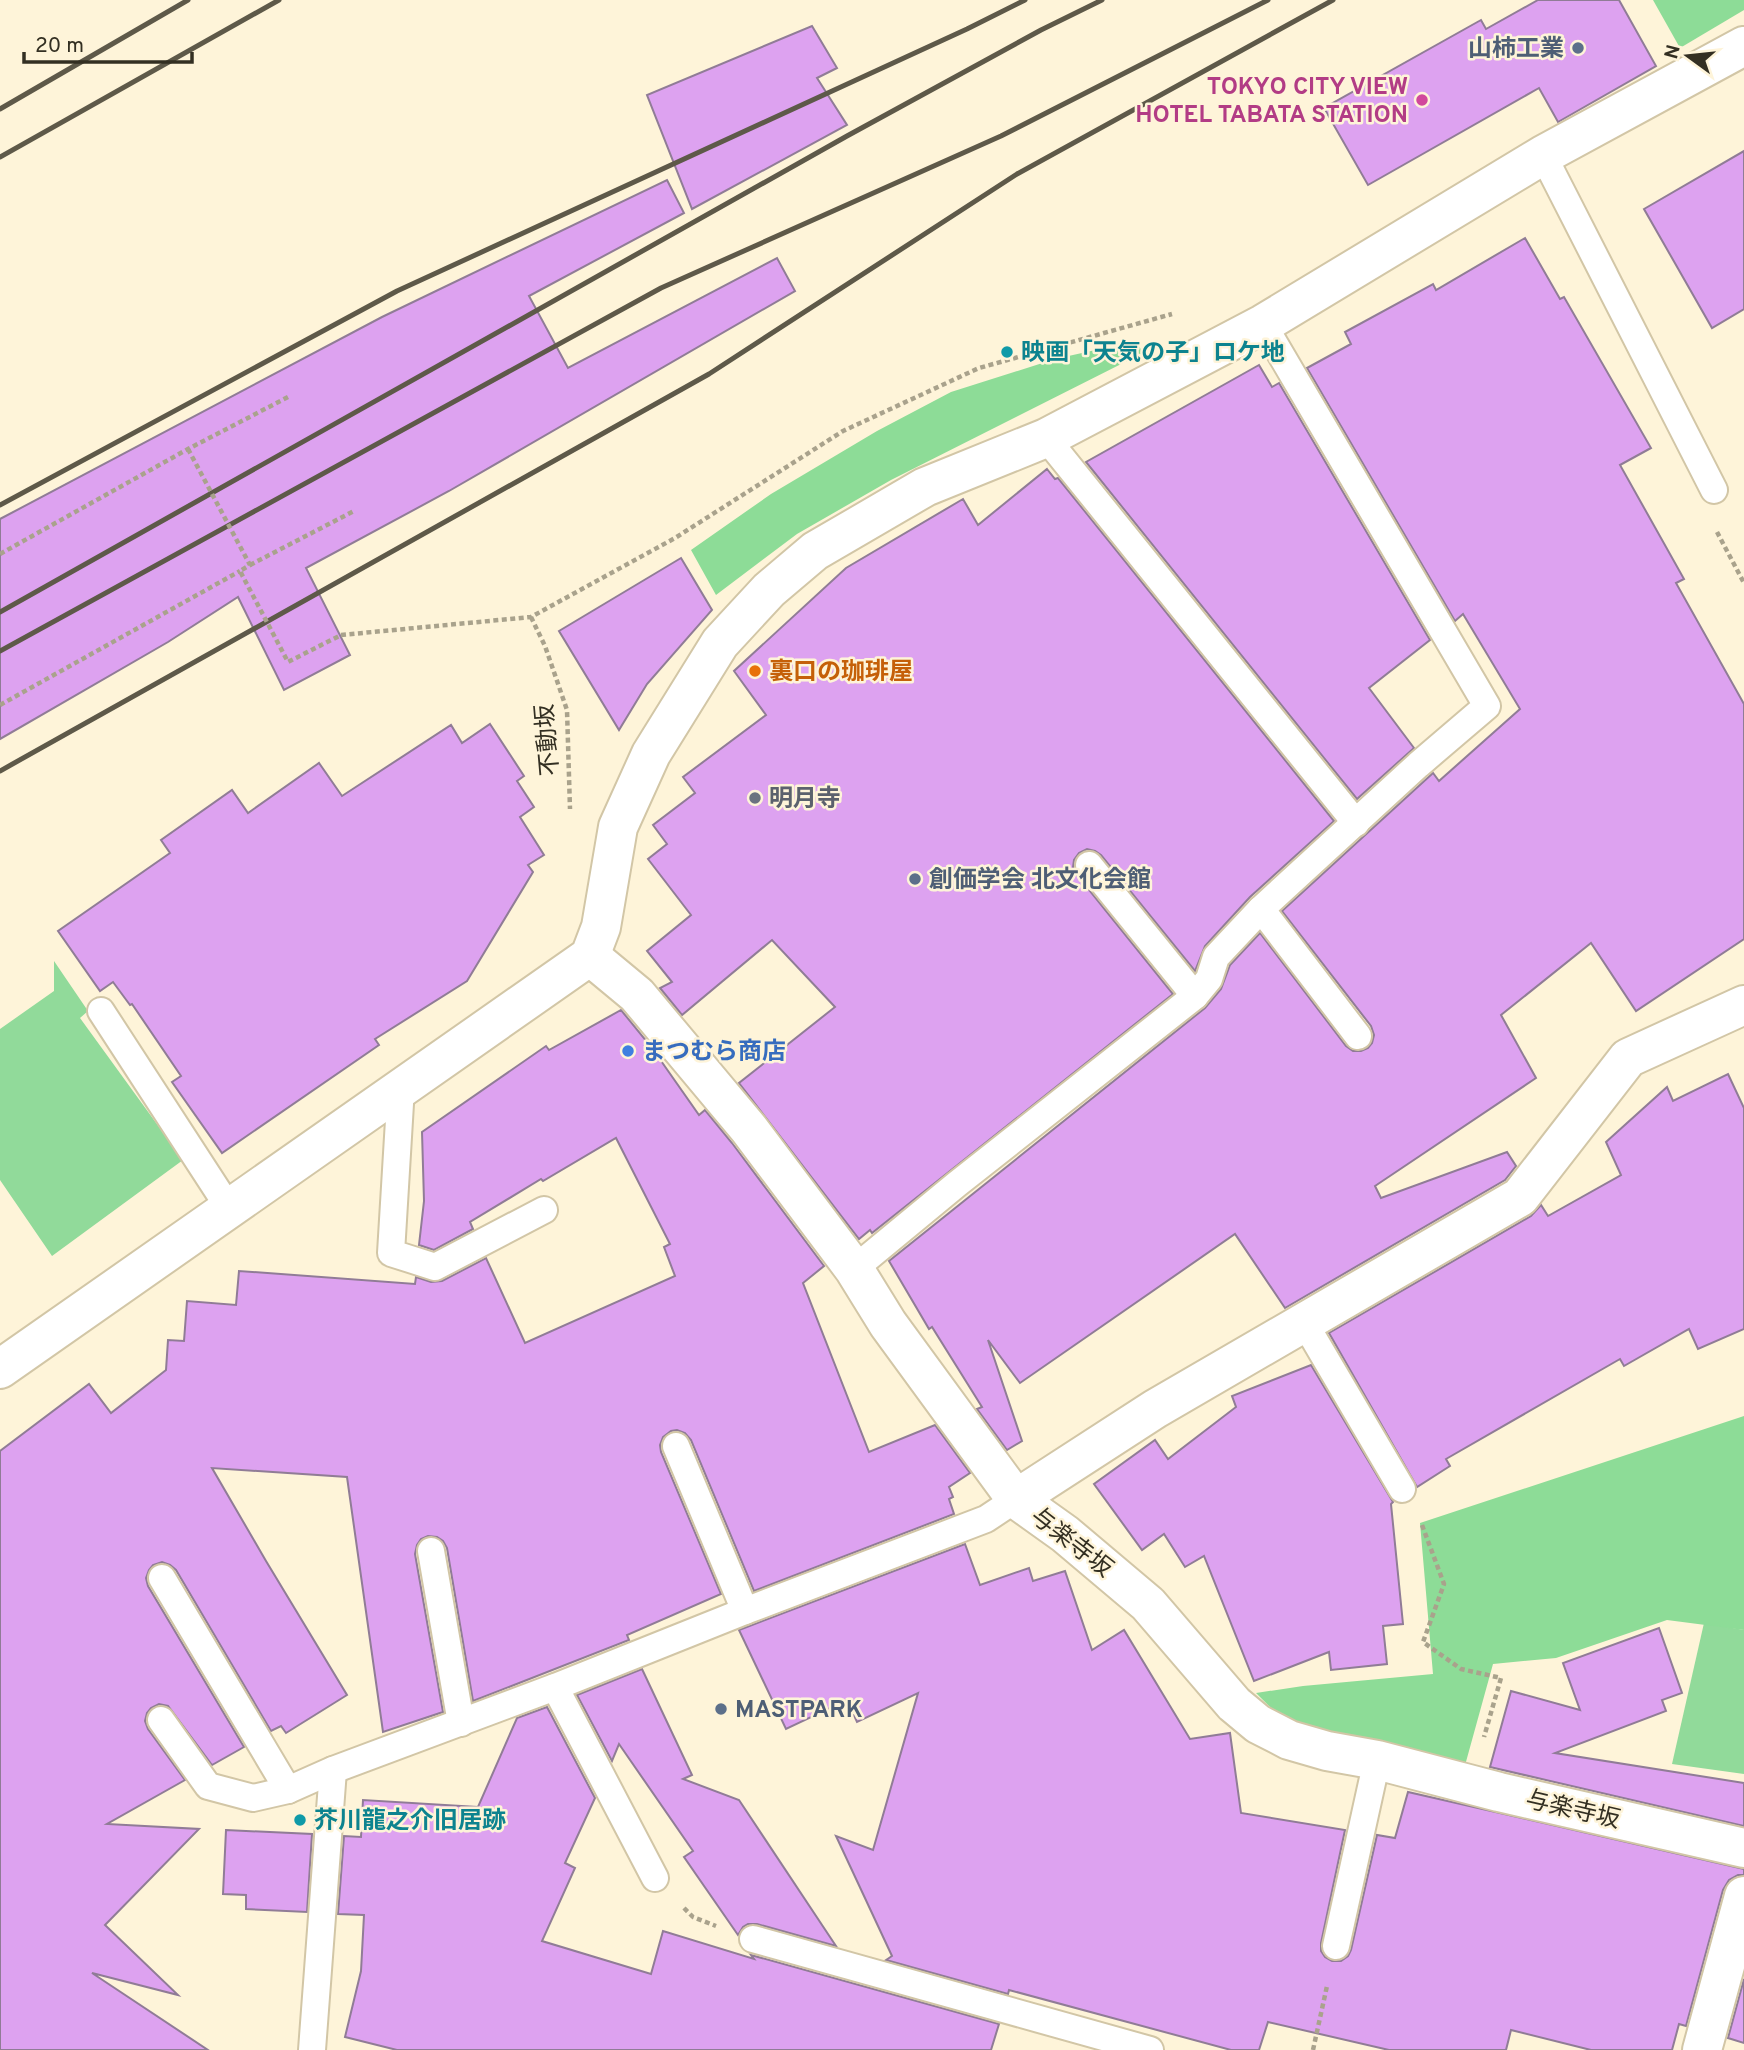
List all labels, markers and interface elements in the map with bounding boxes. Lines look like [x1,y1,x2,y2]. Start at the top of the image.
scale bar [24,21,192,65]
north arrow [1653,21,1723,91]
text: 20 m [35,33,84,60]
place label: 山柿工業 [1468,35,1564,65]
marker: 山柿工業 [1570,40,1586,56]
text: N [1660,42,1687,62]
place label: TOKYO CITY VIEW HOTEL TABATA STATION [1135,73,1408,131]
marker: TOKYO CITY VIEW HOTEL TABATA STATION [1414,92,1430,108]
place label: 映画「天気の子」ロケ地 [1021,339,1285,369]
marker: 映画「天気の子」ロケ地 [999,344,1015,360]
place label: 裏口の珈琲屋 [769,658,913,688]
marker: 裏口の珈琲屋 [747,663,763,679]
street label: 不動坂 [531,703,567,777]
place label: 明月寺 [769,785,841,815]
marker: 明月寺 [747,790,763,806]
place label: 創価学会 北文化会館 [929,866,1151,896]
marker: 創価学会 北文化会館 [907,871,923,887]
place label: まつむら商店 [642,1038,786,1068]
marker: まつむら商店 [620,1043,636,1059]
street label: 与楽寺坂 [1024,1502,1118,1585]
place label: MASTPARK [735,1696,863,1726]
marker: MASTPARK [713,1701,729,1717]
street label: 与楽寺坂 [1522,1786,1623,1836]
place label: 芥川龍之介旧居跡 [314,1807,506,1837]
marker: 芥川龍之介旧居跡 [292,1812,308,1828]

